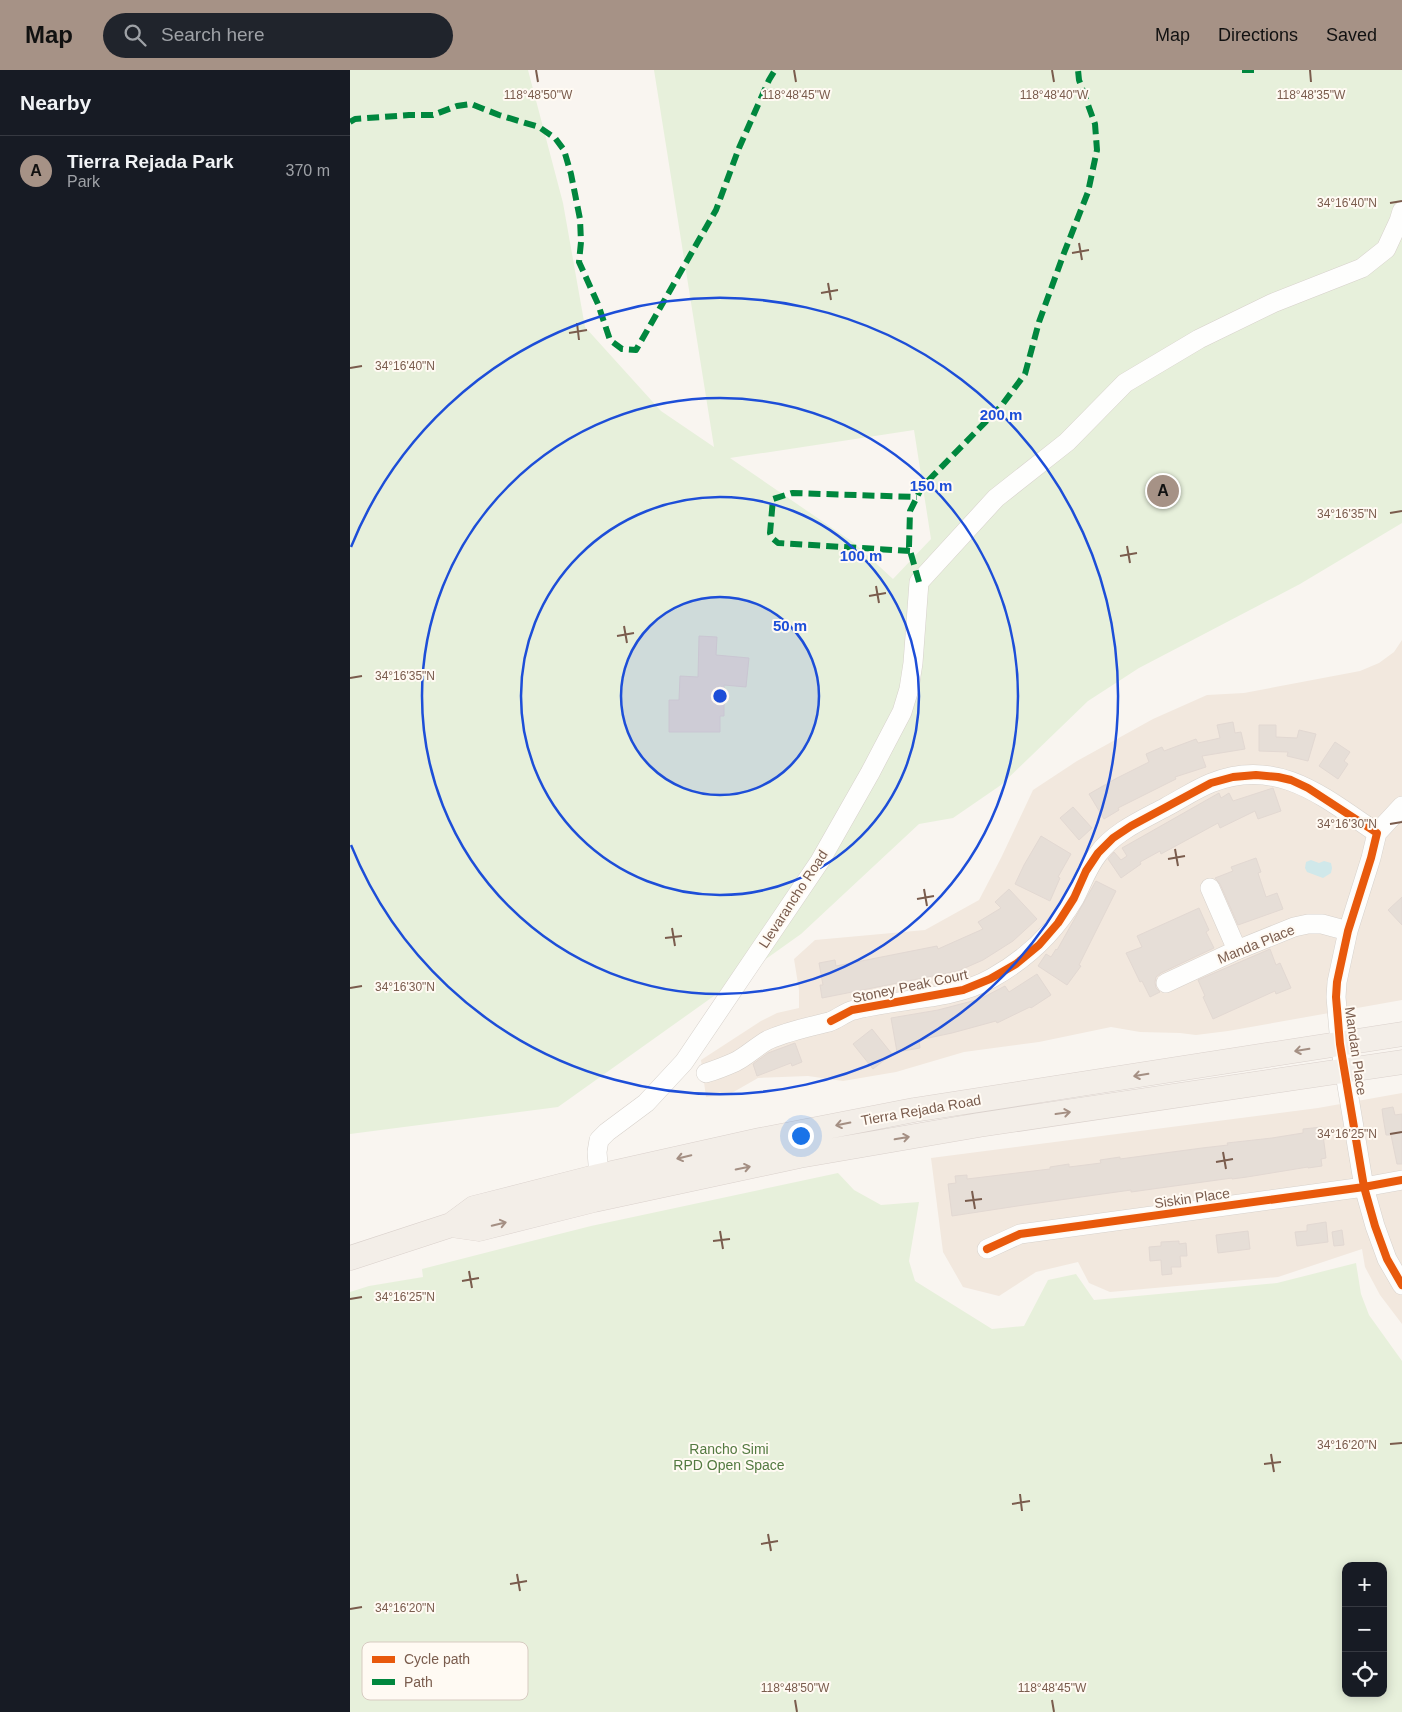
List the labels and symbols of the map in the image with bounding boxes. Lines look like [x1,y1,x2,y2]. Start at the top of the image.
text: 118°48'50"W [504,88,573,102]
text: 118°48'45"W [762,88,831,102]
text: 118°48'40"W [1020,88,1089,102]
text: 118°48'35"W [1277,88,1346,102]
text: 34°16'40"N [1317,196,1377,210]
text: 34°16'40"N [375,359,435,373]
text: 200 m [980,406,1022,423]
pin: A [1147,472,1179,510]
text: 150 m [910,477,952,494]
text: 34°16'35"N [1317,507,1377,521]
text: 100 m [840,547,882,564]
text: 50 m [773,617,807,634]
text: 34°16'35"N [375,669,435,683]
centre of rings [711,687,729,705]
text: 34°16'30"N [1317,817,1377,831]
street label: Llevarancho Road [755,847,831,951]
street label: Manda Place [1215,921,1297,967]
street label: Stoney Peak Court [851,966,969,1006]
text: 34°16'30"N [375,980,435,994]
street label: Mandan Place [1342,1006,1370,1097]
one-way arrow [1294,1045,1310,1055]
one-way arrow [1134,1070,1150,1080]
street label: Tierra Rejada Road [860,1092,982,1128]
one-way arrow [1055,1107,1071,1117]
one-way arrow [835,1119,851,1129]
your location [788,1123,814,1149]
text: 34°16'25"N [1317,1127,1377,1141]
one-way arrow [894,1133,910,1143]
one-way arrow [676,1153,692,1162]
one-way arrow [734,1163,750,1172]
street label: Siskin Place [1153,1185,1231,1211]
one-way arrow [491,1219,507,1228]
text: 34°16'25"N [375,1290,435,1304]
text: 34°16'20"N [1317,1438,1377,1452]
park label: Rancho Simi RPD Open Space [673,1441,785,1473]
text: 34°16'20"N [375,1601,435,1615]
legend [362,1642,528,1700]
text: Cycle path [404,1651,470,1667]
text: Path [404,1674,433,1690]
text: 118°48'50"W [761,1681,830,1695]
text: 118°48'45"W [1018,1681,1087,1695]

